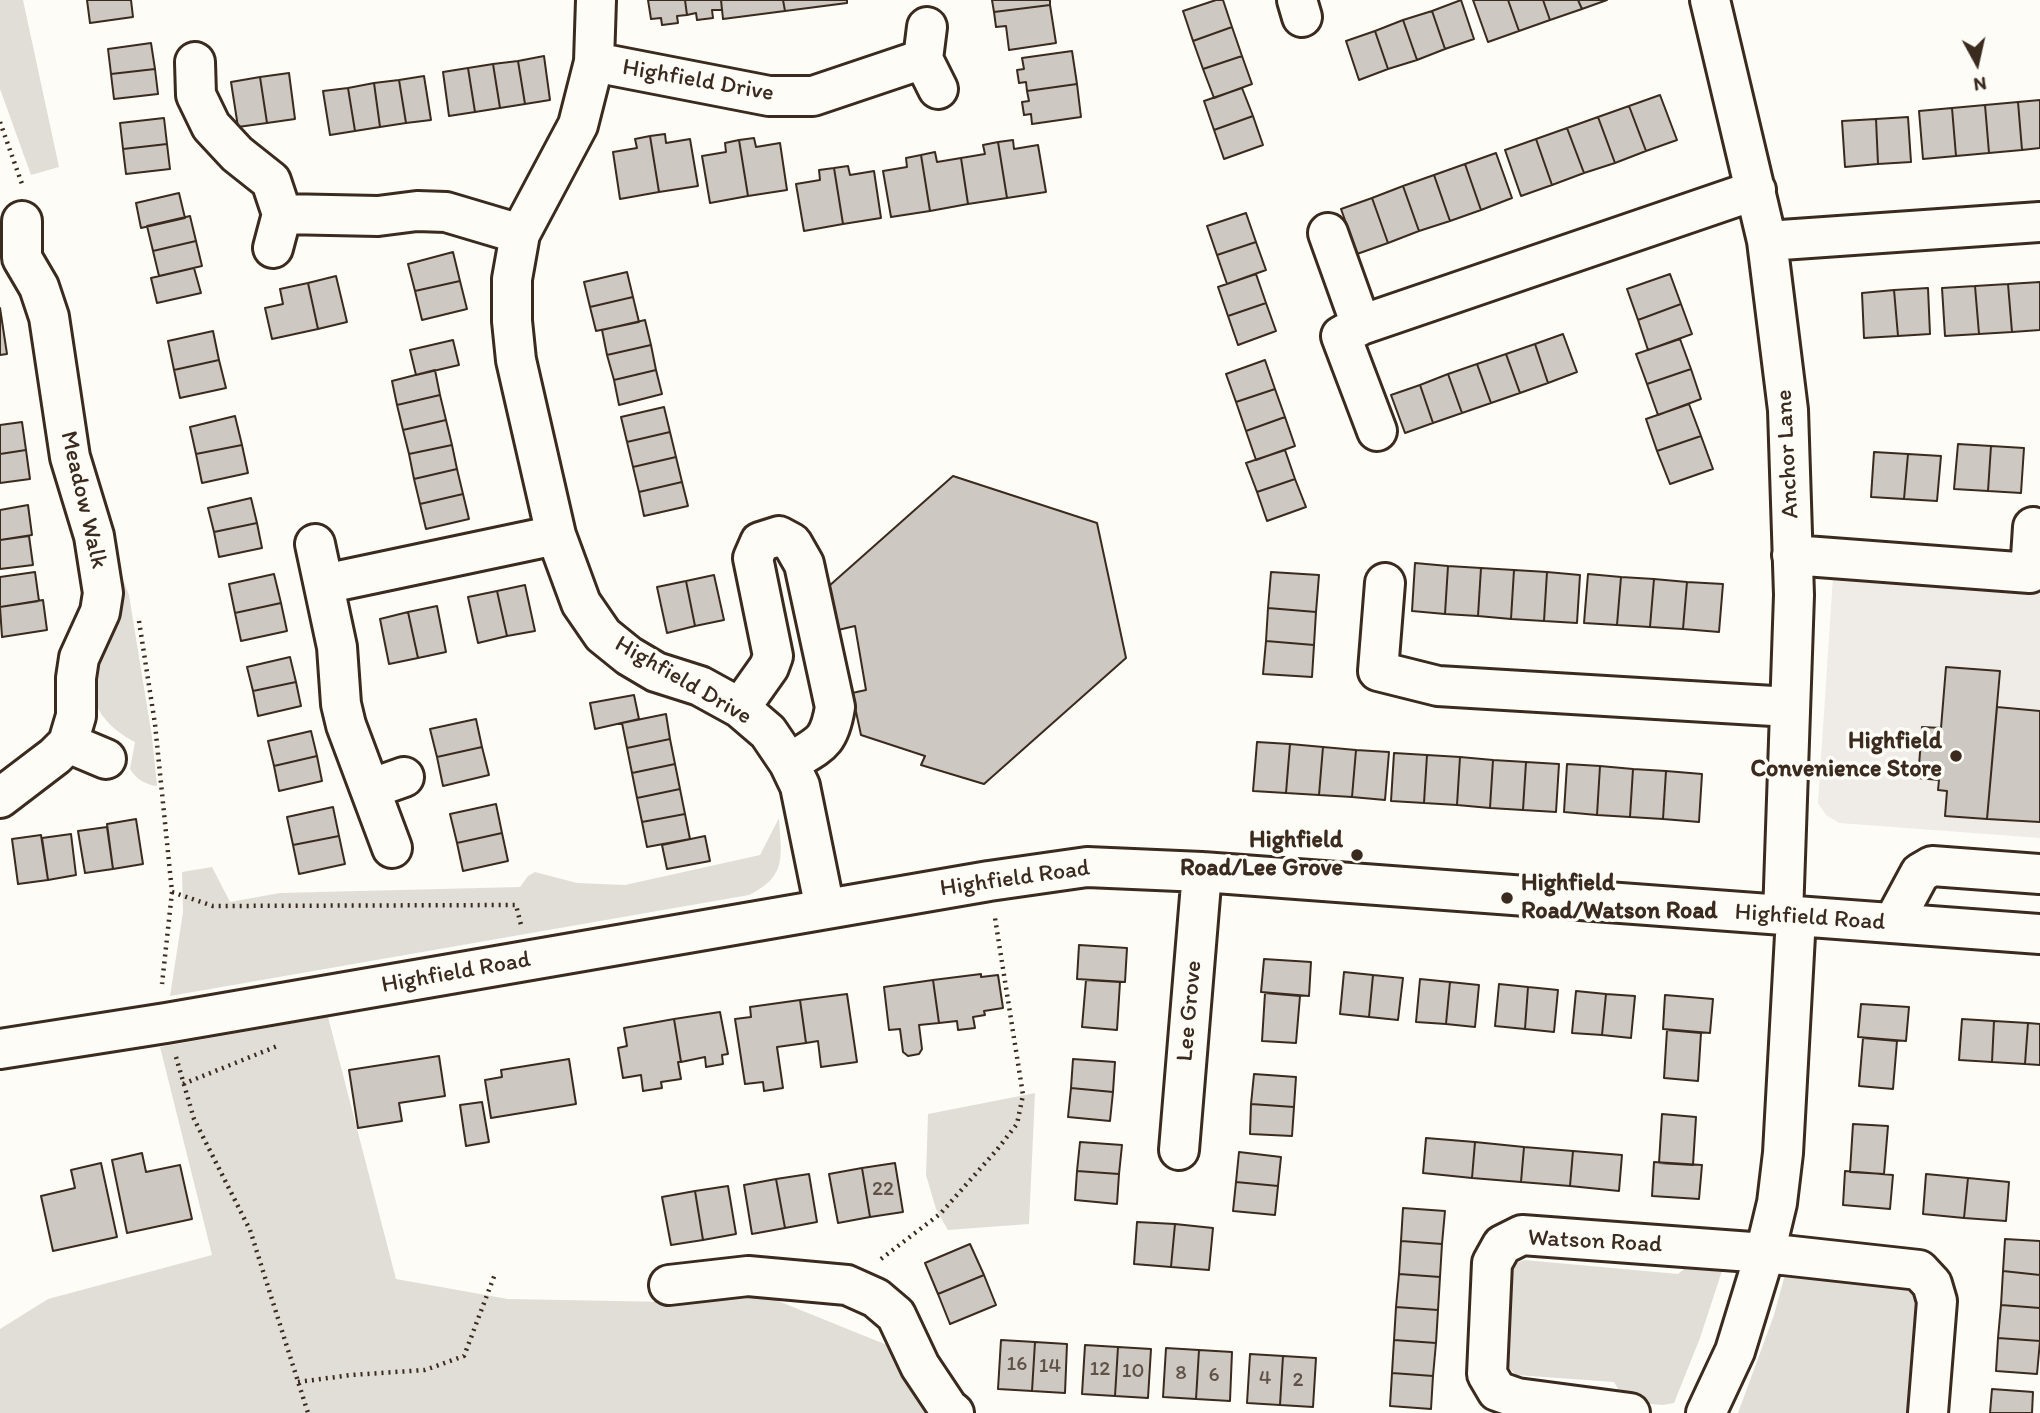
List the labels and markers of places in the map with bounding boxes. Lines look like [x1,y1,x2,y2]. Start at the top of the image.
place label: Highfield Convenience Store [1751,728,1942,784]
marker: Highfield Convenience Store [1948,748,1964,764]
place label: Highfield Road/Lee Grove [1180,827,1343,883]
marker: Highfield Road/Lee Grove [1349,847,1365,863]
place label: Highfield Road/Watson Road [1521,870,1717,926]
marker: Highfield Road/Watson Road [1499,890,1515,906]

